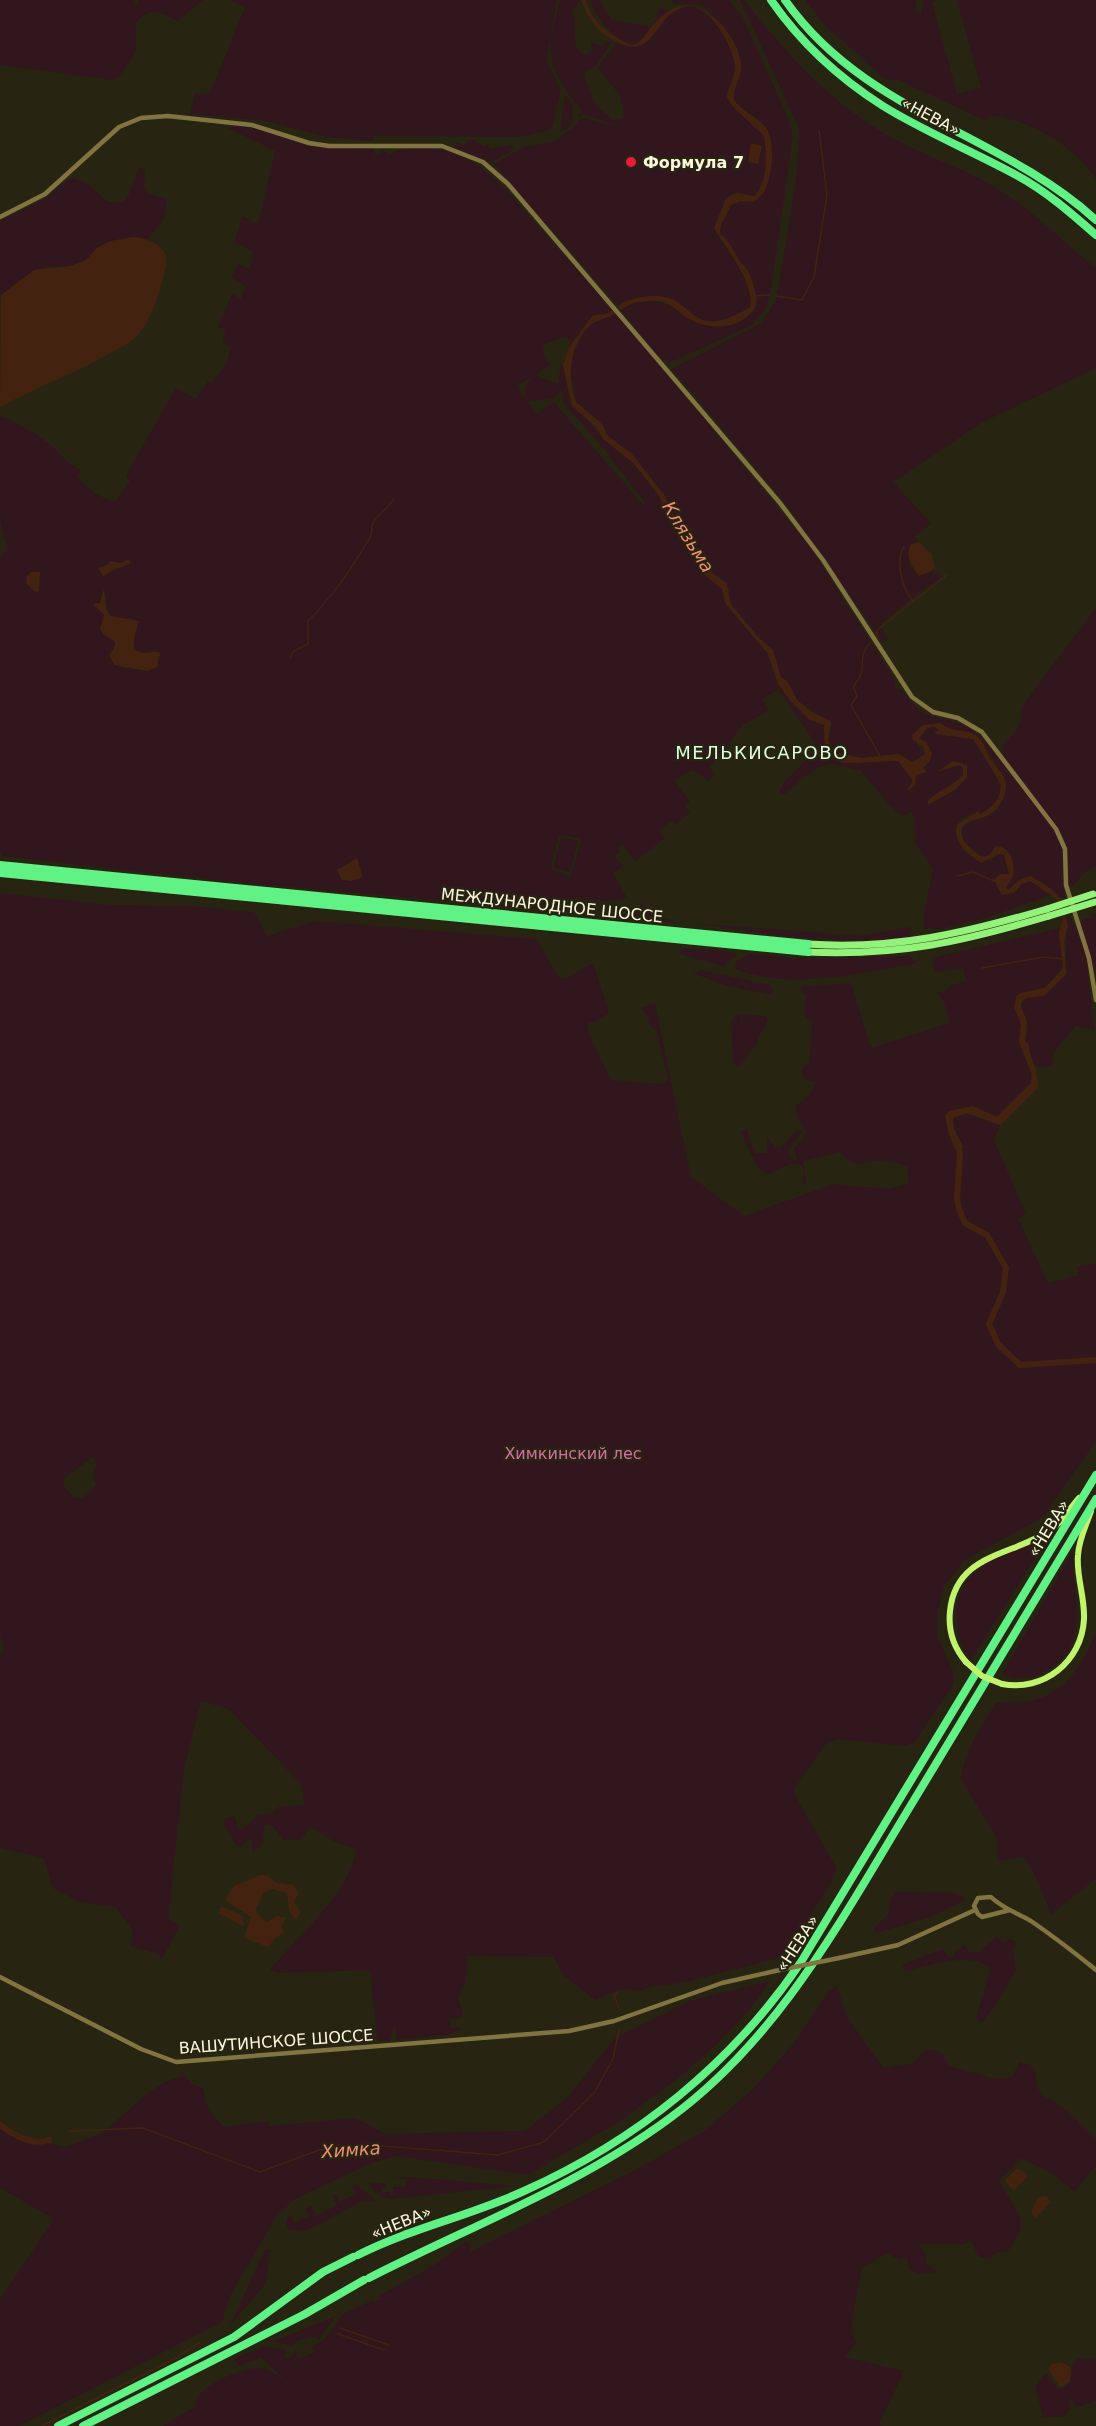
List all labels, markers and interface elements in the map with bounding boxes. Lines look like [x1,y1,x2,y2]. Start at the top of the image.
street label: «НЕВА» [898,93,963,140]
place label: Формула 7 [643,153,744,172]
marker: Формула 7 [624,155,638,169]
water label: Клязьма [658,497,719,576]
district label: МЕЛЬКИСАРОВО [675,742,849,763]
street label: МЕЖДУНАРОДНОЕ ШОССЕ [440,884,664,927]
park label: Химкинский лес [504,1444,642,1463]
street label: «НЕВА» [1024,1496,1073,1560]
street label: «НЕВА» [772,1911,823,1975]
street label: ВАШУТИНСКОЕ ШОССЕ [178,2025,374,2058]
water label: Химка [320,2137,381,2162]
street label: «НЕВА» [368,2202,434,2243]

